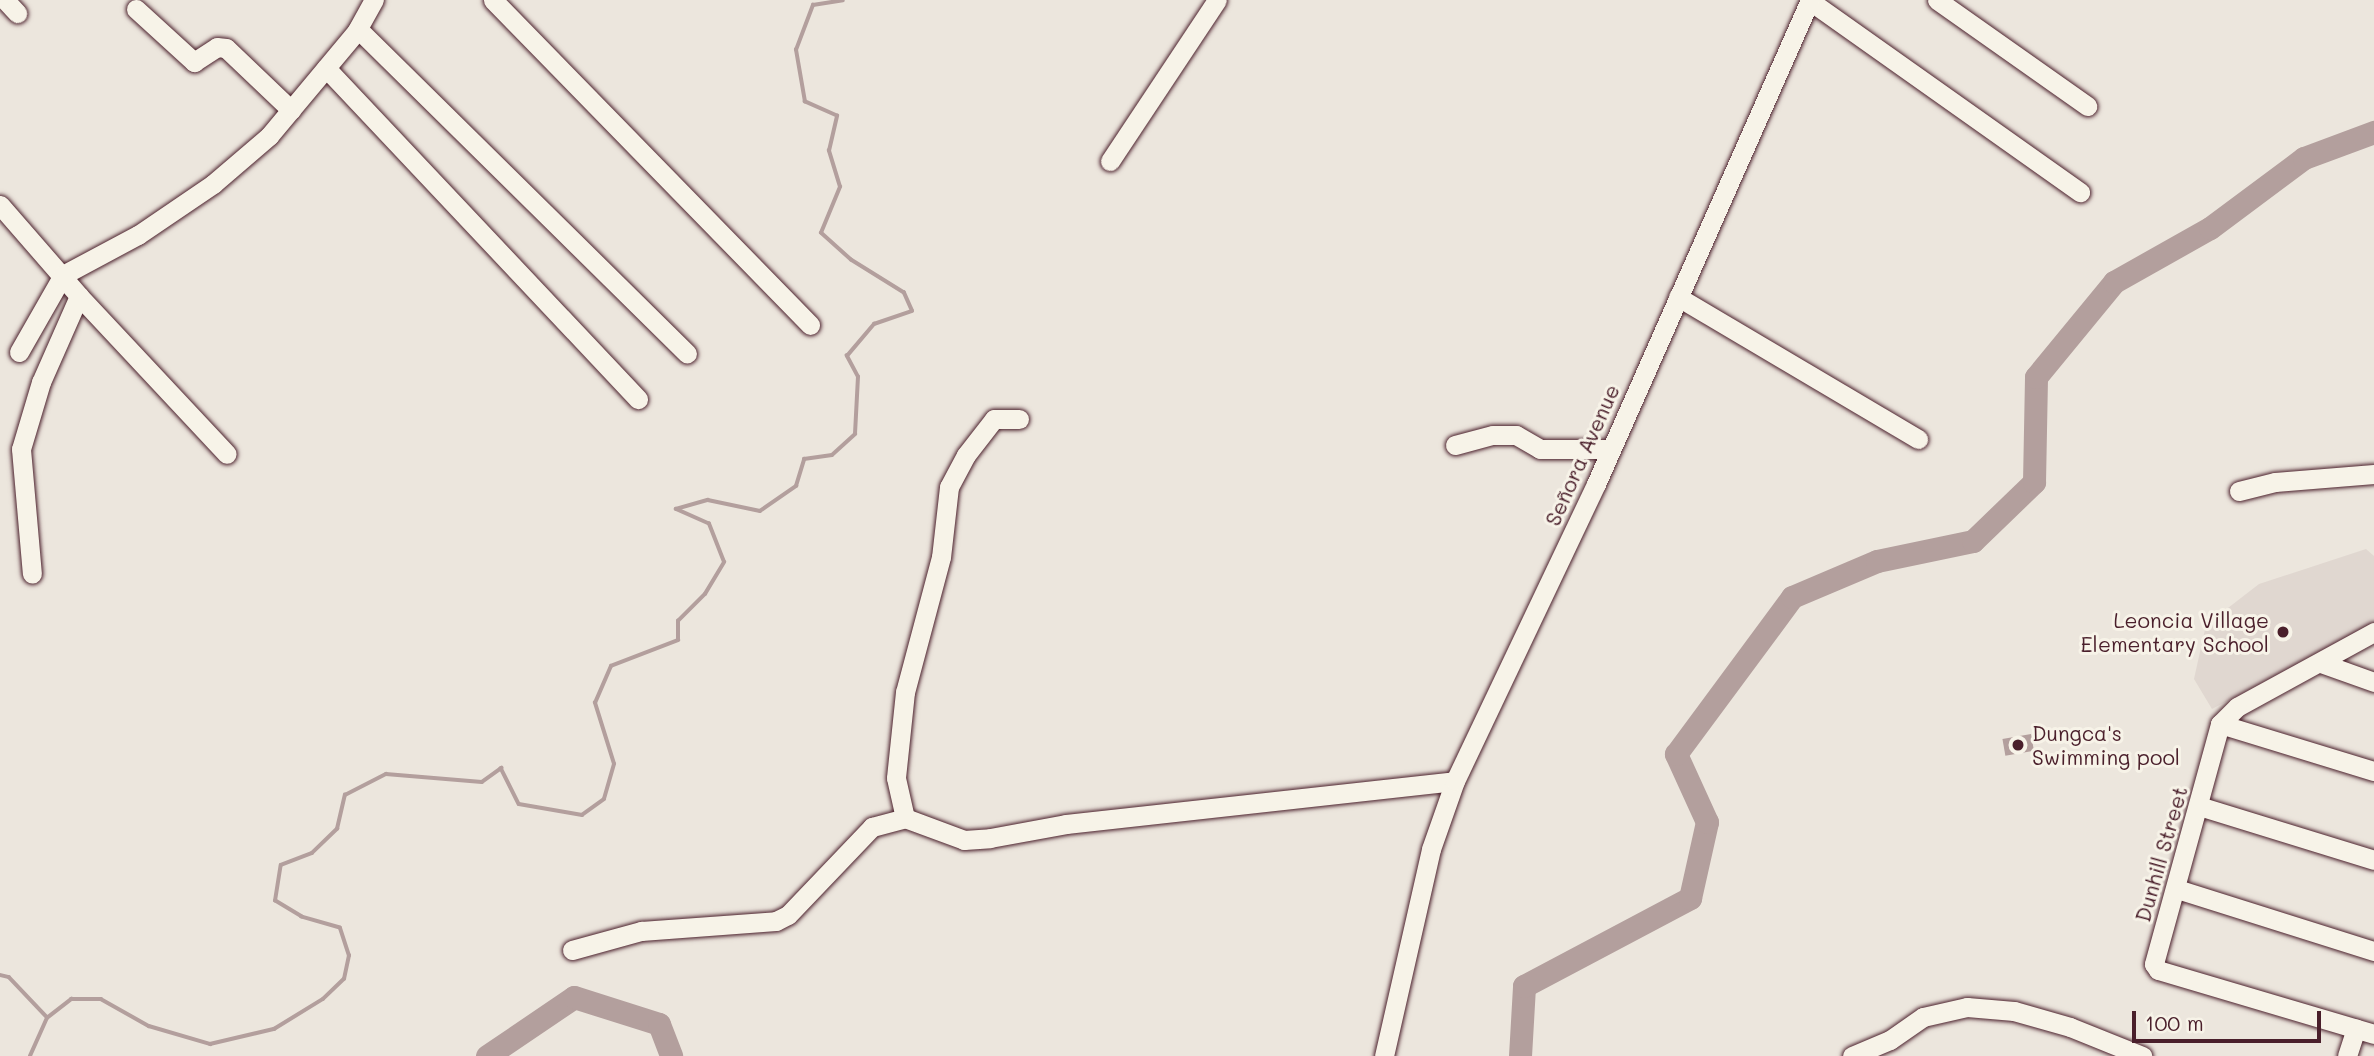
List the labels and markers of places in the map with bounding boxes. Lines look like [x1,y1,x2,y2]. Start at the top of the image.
place label: Leoncia Village Elementary School [2081,607,2269,657]
marker: Leoncia Village Elementary School [2275,624,2291,640]
place label: Dungca's Swimming pool [2032,720,2180,770]
marker: Dungca's Swimming pool [2010,737,2026,753]

